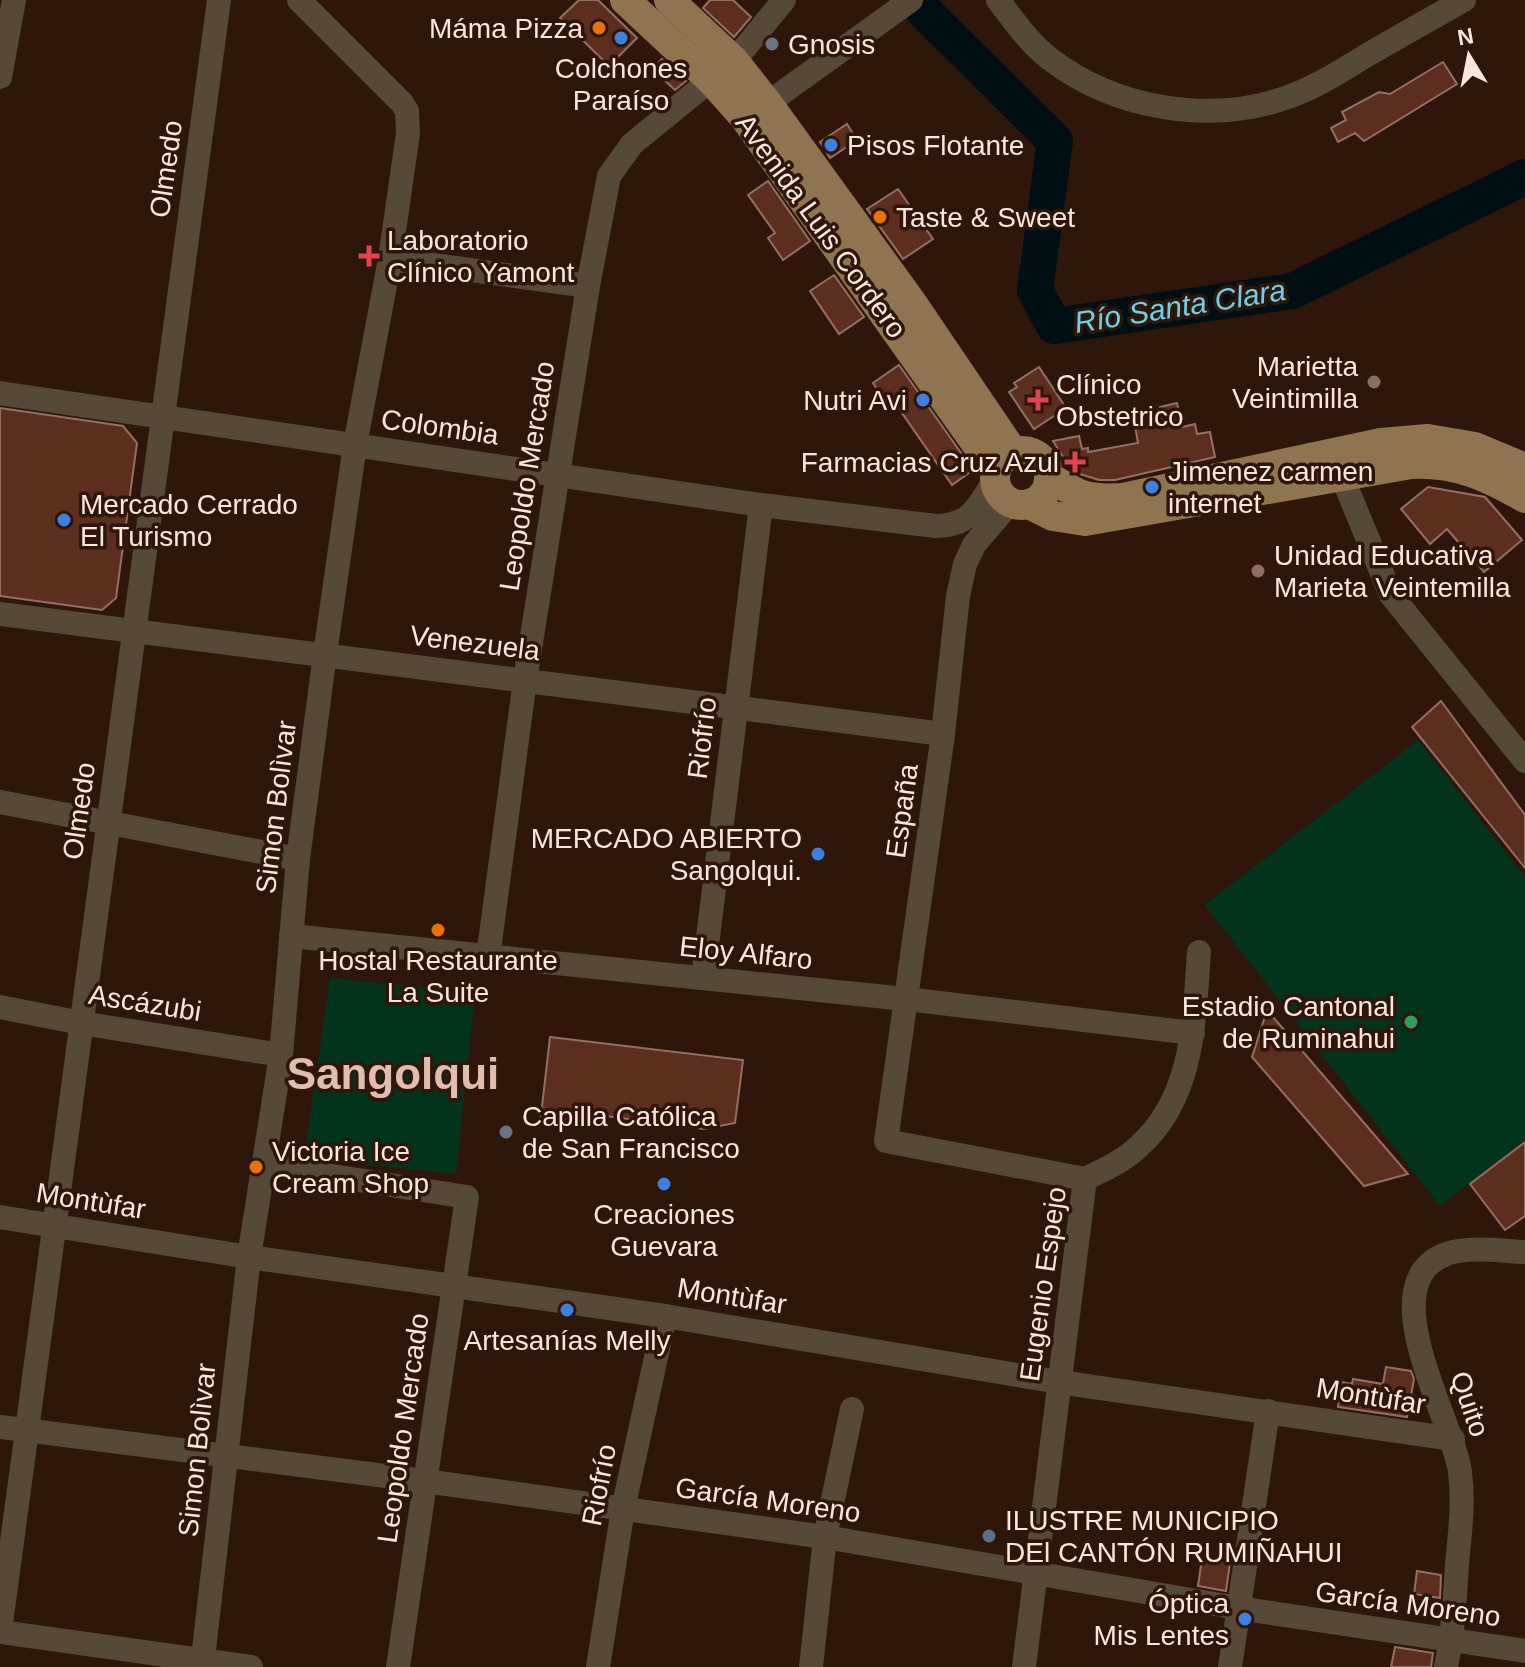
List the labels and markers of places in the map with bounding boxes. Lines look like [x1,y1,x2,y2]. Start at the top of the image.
place label: Máma Pizza [429,13,583,44]
marker: Máma Pizza [590,19,608,37]
marker: Colchones Paraíso [612,29,630,47]
place label: Gnosis [788,29,875,60]
marker: Gnosis [763,35,781,53]
place label: Colchones Paraíso [555,53,687,116]
place label: Pisos Flotante [847,130,1024,161]
marker: Pisos Flotante [822,136,840,154]
place label: Taste & Sweet [896,202,1075,233]
marker: Taste & Sweet [871,208,889,226]
place label: Laboratorio Clínico Yamont [387,225,574,288]
marker: Laboratorio Clínico Yamont [358,245,380,267]
place label: Marietta Veintimilla [1232,351,1358,414]
place label: Clínico Obstetrico [1056,369,1184,432]
marker: Marietta Veintimilla [1365,373,1383,391]
place label: Nutri Avi [803,385,907,416]
marker: Clínico Obstetrico [1027,389,1049,411]
marker: Nutri Avi [914,391,932,409]
place label: Farmacias Cruz Azul [801,447,1059,478]
marker: Farmacias Cruz Azul [1066,453,1084,471]
place label: Jimenez carmen internet [1168,456,1373,519]
marker: Jimenez carmen internet [1143,478,1161,496]
place label: Mercado Cerrado El Turismo [80,489,298,552]
marker: Mercado Cerrado El Turismo [55,511,73,529]
place label: Unidad Educativa Marieta Veintemilla [1274,540,1511,603]
marker: Unidad Educativa Marieta Veintemilla [1249,562,1267,580]
place label: MERCADO ABIERTO Sangolqui. [531,823,802,886]
marker: MERCADO ABIERTO Sangolqui. [809,845,827,863]
marker: Hostal Restaurante La Suite [429,921,447,939]
place label: Hostal Restaurante La Suite [318,945,558,1008]
place label: Estadio Cantonal de Ruminahui [1182,991,1395,1054]
marker: Estadio Cantonal de Ruminahui [1402,1013,1420,1031]
place label: Capilla Católica de San Francisco [522,1101,740,1164]
marker: Capilla Católica de San Francisco [497,1123,515,1141]
place label: Victoria Ice Cream Shop [272,1136,429,1199]
marker: Victoria Ice Cream Shop [247,1158,265,1176]
marker: Creaciones Guevara [655,1175,673,1193]
place label: Creaciones Guevara [593,1199,735,1262]
marker: Artesanías Melly [558,1301,576,1319]
place label: Artesanías Melly [464,1325,670,1356]
place label: ILUSTRE MUNICIPIO DEl CANTÓN RUMIÑAHUI [1005,1505,1343,1568]
marker: ILUSTRE MUNICIPIO DEl CANTÓN RUMIÑAHUI [980,1527,998,1545]
place label: Óptica Mis Lentes [1094,1588,1229,1651]
marker: Óptica Mis Lentes [1236,1610,1254,1628]

